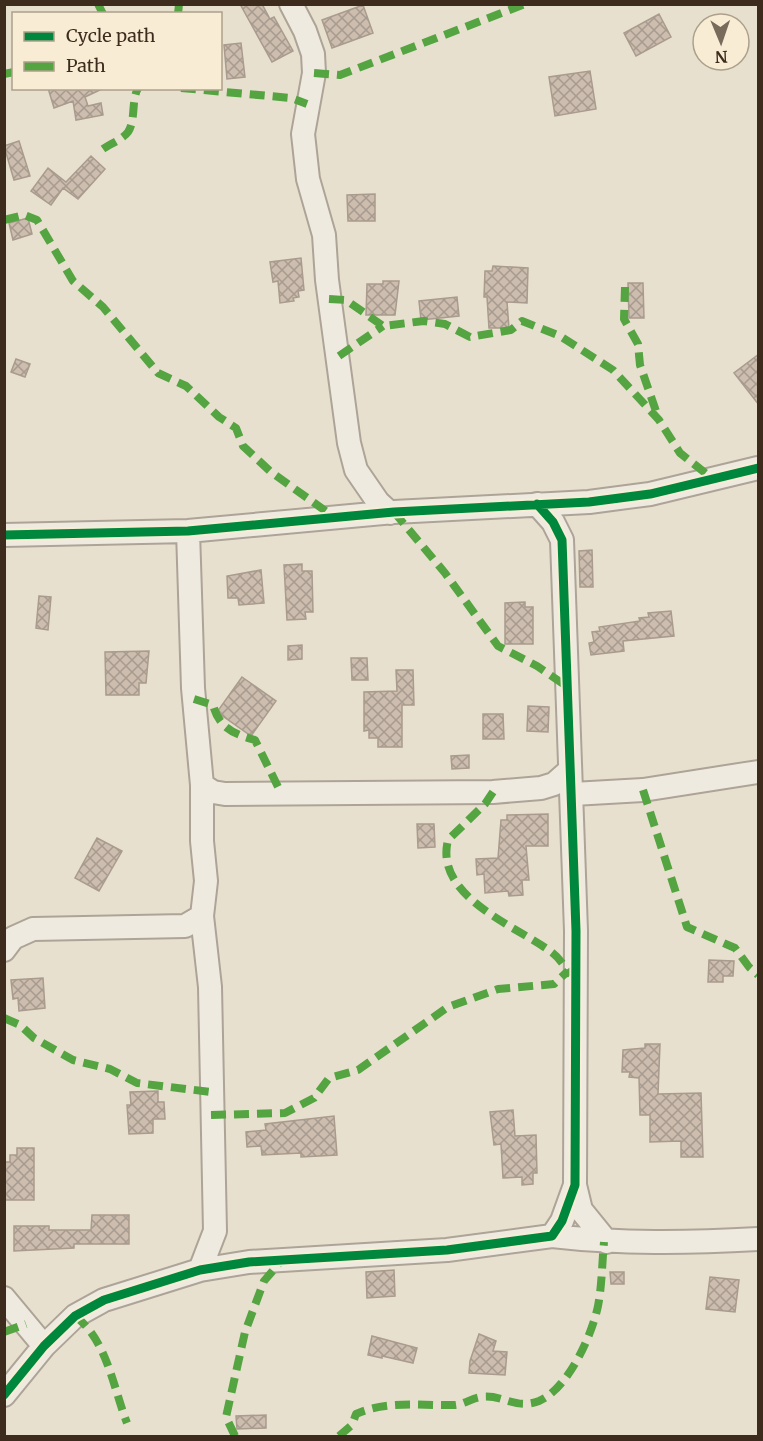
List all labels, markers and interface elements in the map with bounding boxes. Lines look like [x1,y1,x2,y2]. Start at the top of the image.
legend [12,12,222,90]
north arrow [691,12,751,72]
text: Cycle path [66,24,156,47]
text: N [714,47,728,67]
text: Path [66,54,106,77]

